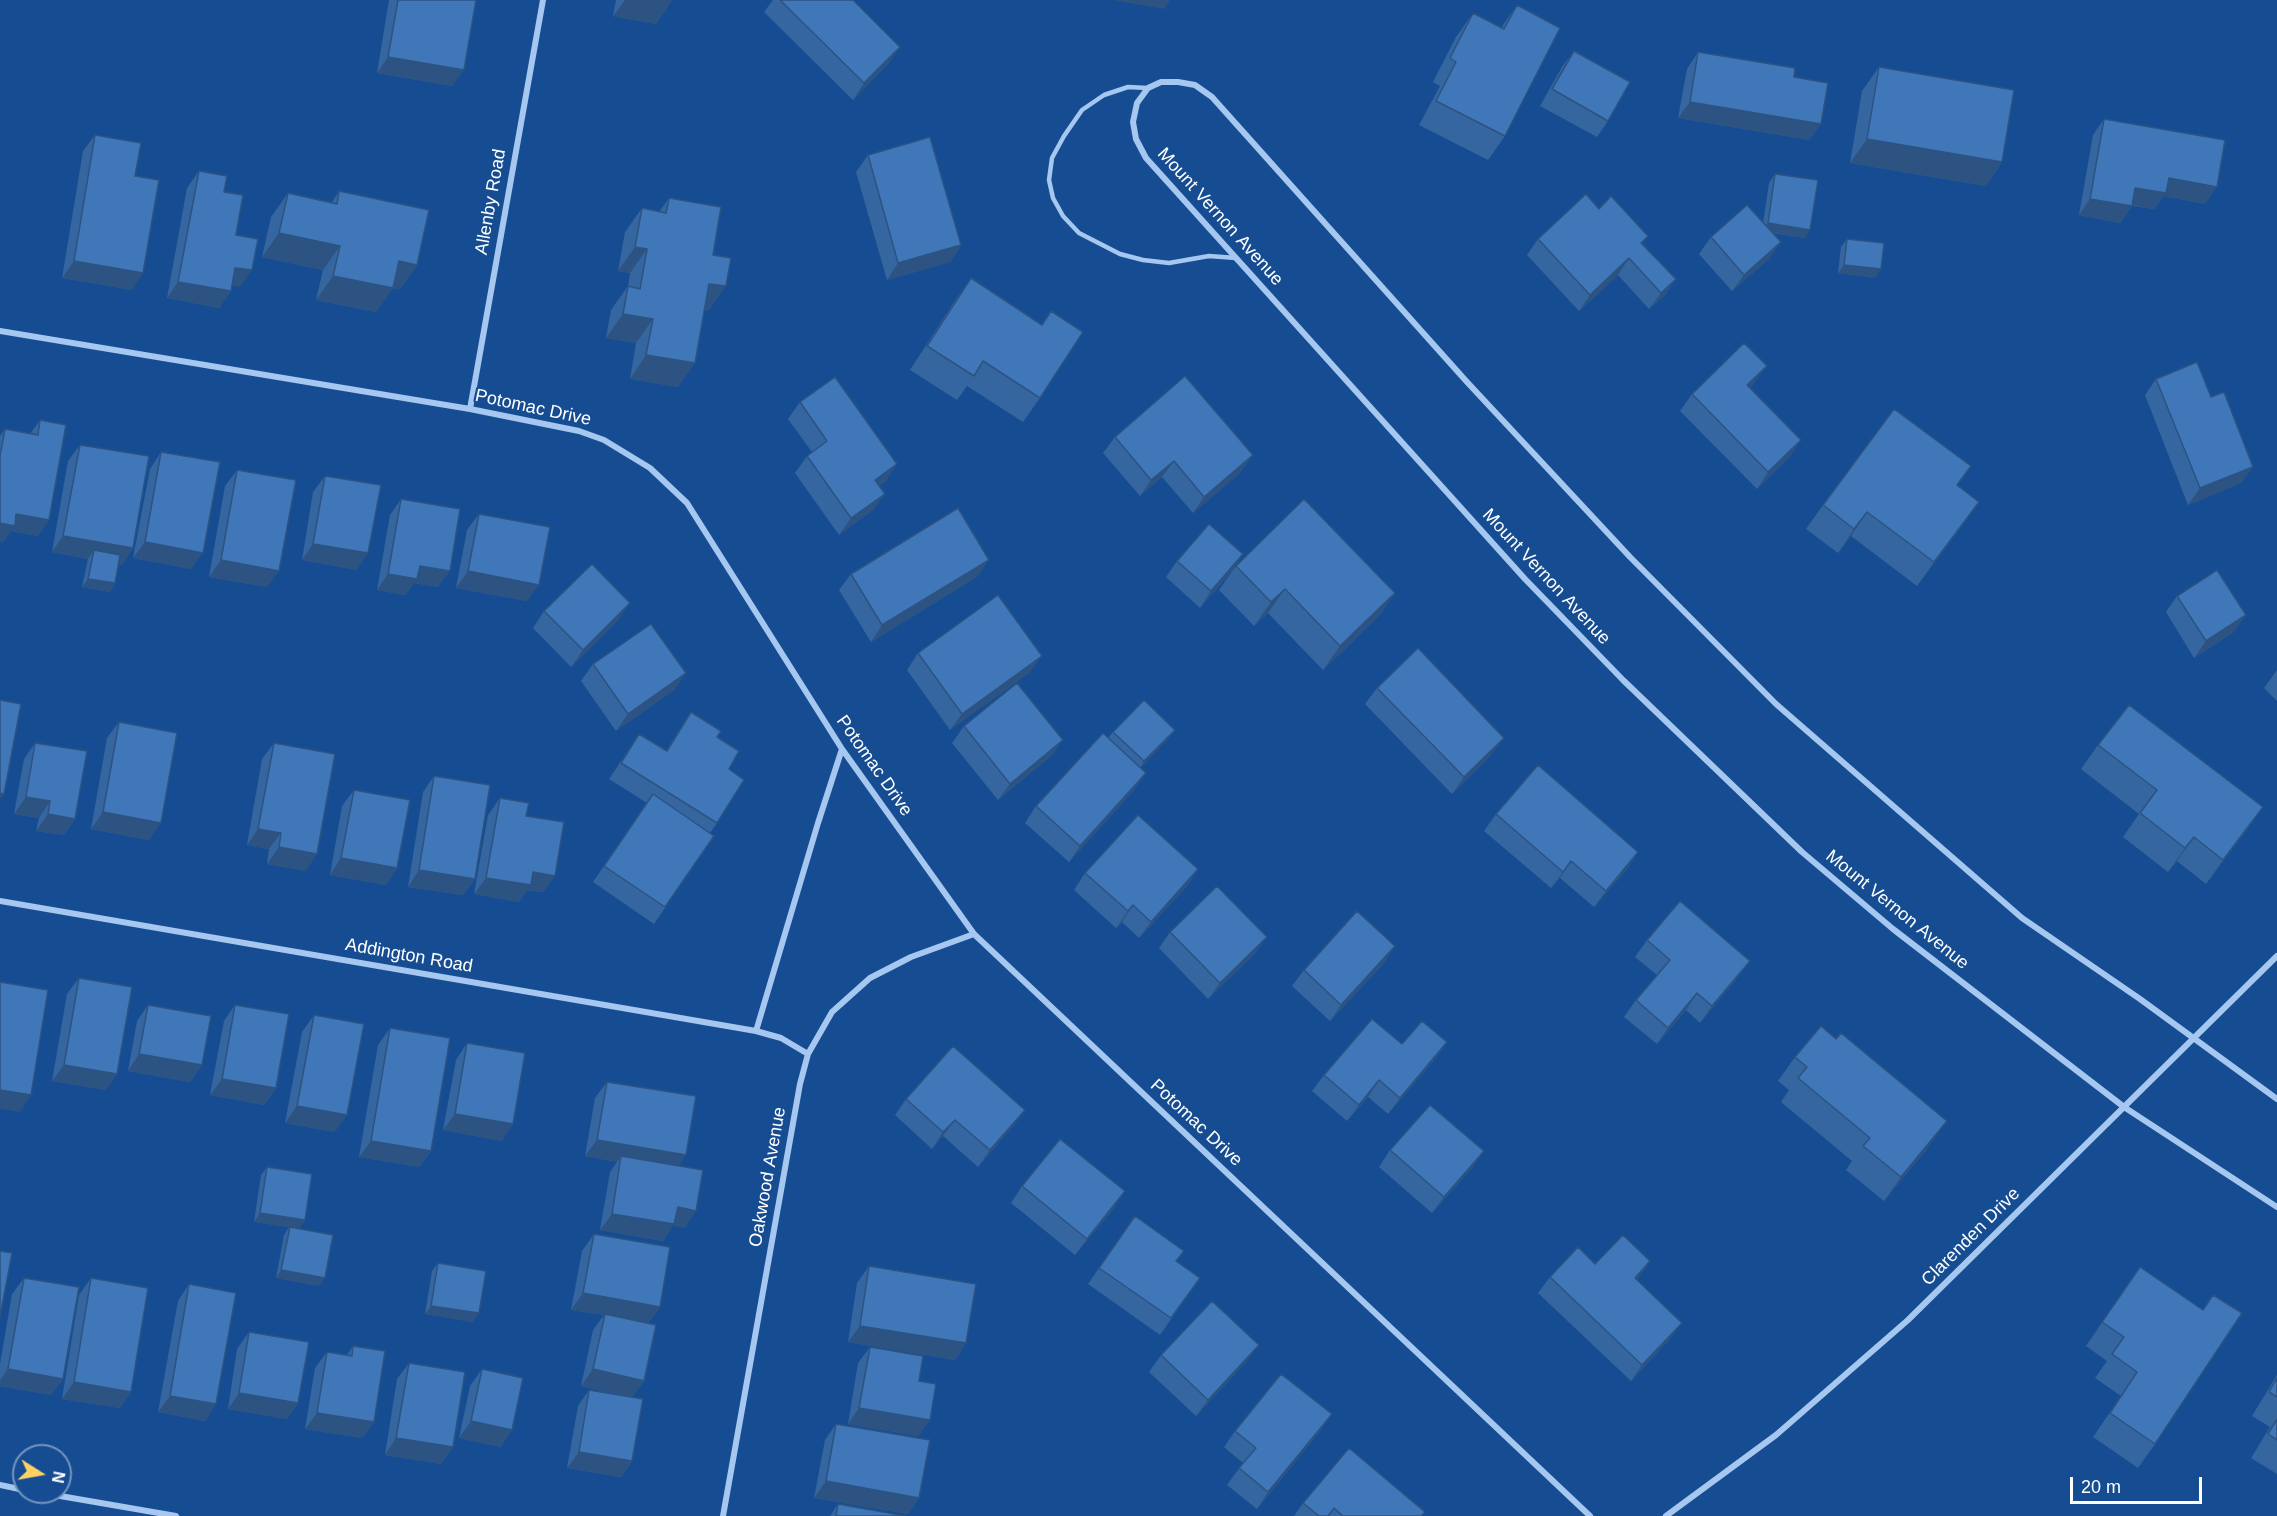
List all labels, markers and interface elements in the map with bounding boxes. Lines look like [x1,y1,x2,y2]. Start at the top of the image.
street label: Mount Vernon Avenue [1152,144,1288,290]
street label: Allenby Road [471,147,511,257]
street label: Potomac Drive [473,385,593,431]
street label: Mount Vernon Avenue [1477,505,1615,649]
street label: Potomac Drive [831,711,917,821]
street label: Mount Vernon Avenue [1821,846,1973,974]
street label: Addington Road [344,934,474,978]
street label: Potomac Drive [1145,1075,1247,1171]
street label: Oakwood Avenue [745,1105,791,1249]
street label: Clarenden Drive [1917,1183,2025,1291]
north arrow [12,1444,72,1504]
scale bar [2073,1465,2205,1503]
text: N [49,1470,68,1484]
text: 20 m [2081,1477,2121,1497]

